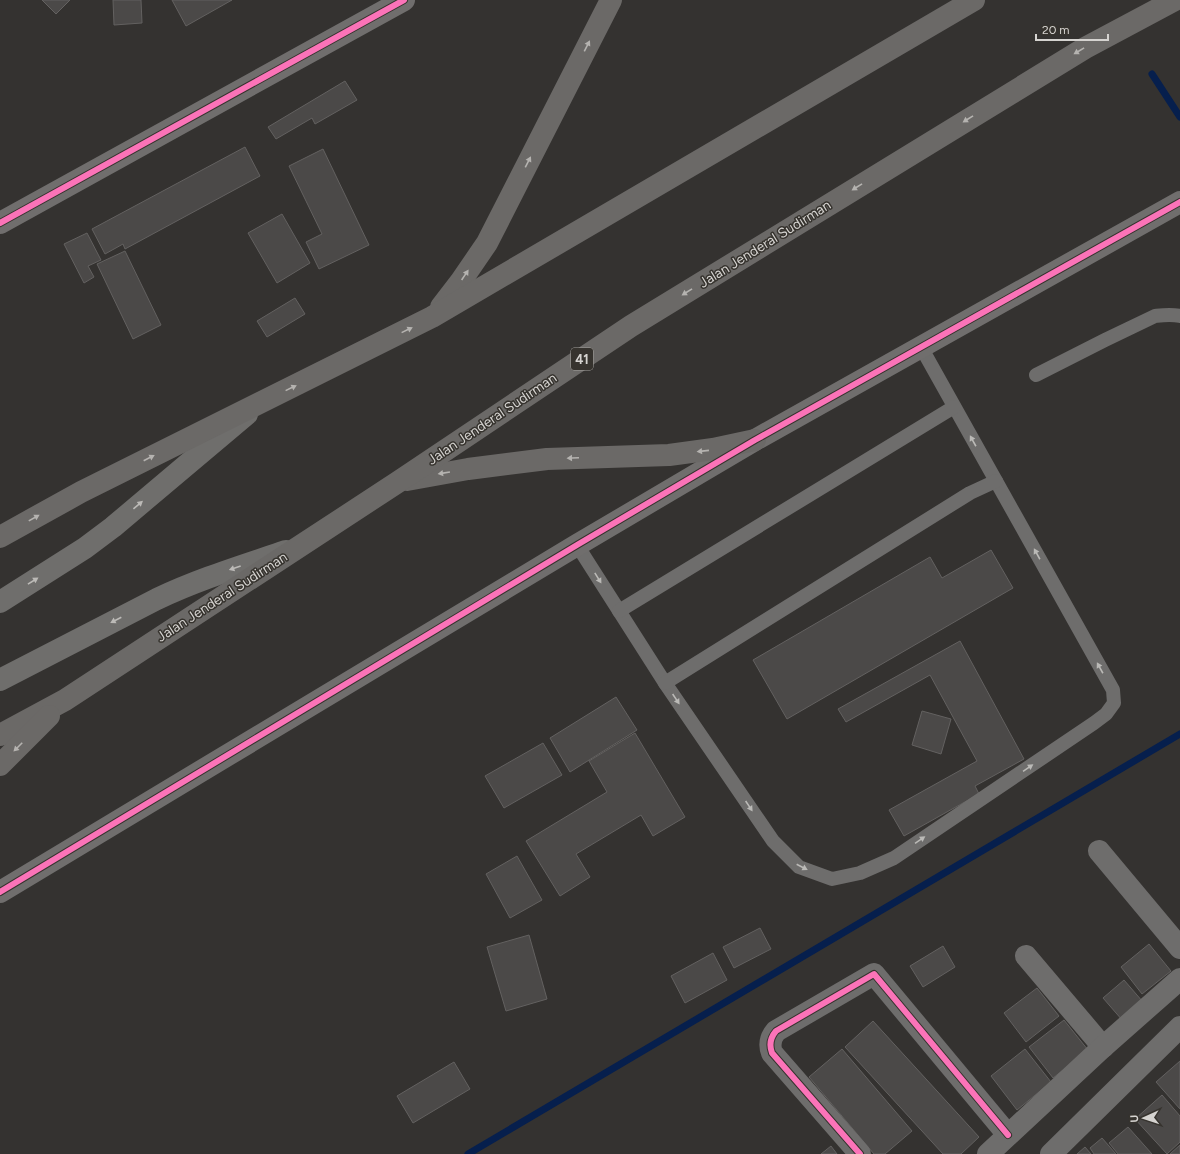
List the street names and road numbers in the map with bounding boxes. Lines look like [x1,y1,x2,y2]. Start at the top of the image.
street label: Jalan Jenderal Sudirman [696,196,834,292]
road number: 41 [571,348,593,370]
street label: Jalan Jenderal Sudirman [424,369,560,469]
street label: Jalan Jenderal Sudirman [154,548,291,646]

